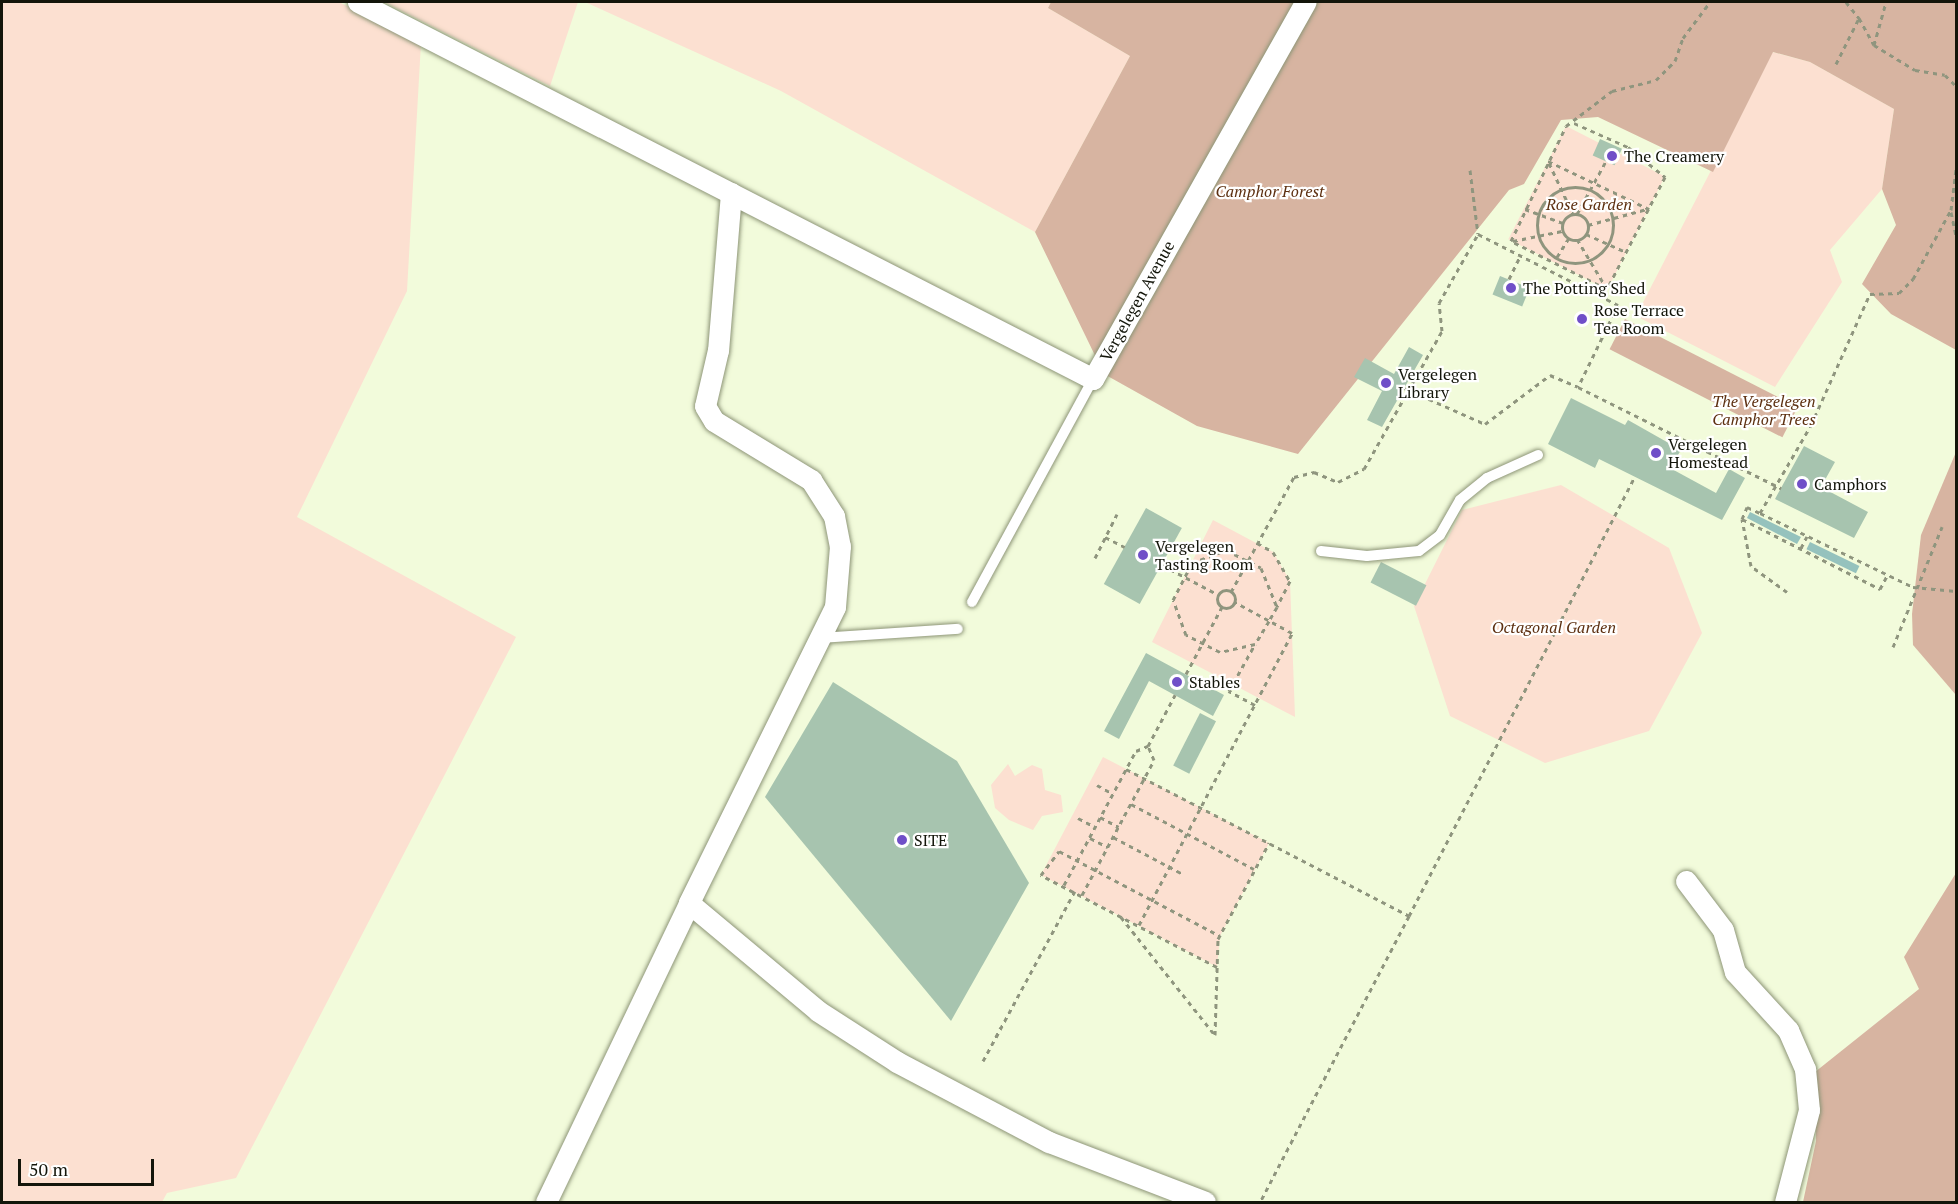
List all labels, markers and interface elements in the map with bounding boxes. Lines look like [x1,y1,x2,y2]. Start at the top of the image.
place label: The Creamery [1624,146,1724,166]
marker: The Creamery [1605,149,1619,163]
park label: Camphor Forest [1215,181,1325,201]
park label: Rose Garden [1546,194,1632,214]
street label: Vergelegen Avenue [1096,237,1178,365]
place label: The Potting Shed [1523,278,1645,298]
marker: The Potting Shed [1504,281,1518,295]
place label: Rose Terrace Tea Room [1594,300,1684,338]
marker: Rose Terrace Tea Room [1575,312,1589,326]
place label: Vergelegen Library [1398,364,1477,402]
marker: Vergelegen Library [1379,376,1393,390]
park label: The Vergelegen Camphor Trees [1712,391,1816,429]
place label: Vergelegen Homestead [1668,434,1748,472]
marker: Vergelegen Homestead [1649,446,1663,460]
place label: Camphors [1814,474,1887,494]
marker: Camphors [1795,477,1809,491]
place label: Vergelegen Tasting Room [1155,536,1253,574]
marker: Vergelegen Tasting Room [1136,548,1150,562]
park label: Octagonal Garden [1492,617,1616,637]
place label: Stables [1189,672,1240,692]
marker: Stables [1170,675,1184,689]
place label: SITE [914,830,947,850]
marker: SITE [895,833,909,847]
scale bar [21,1147,158,1185]
text: 50 m [29,1157,68,1181]

